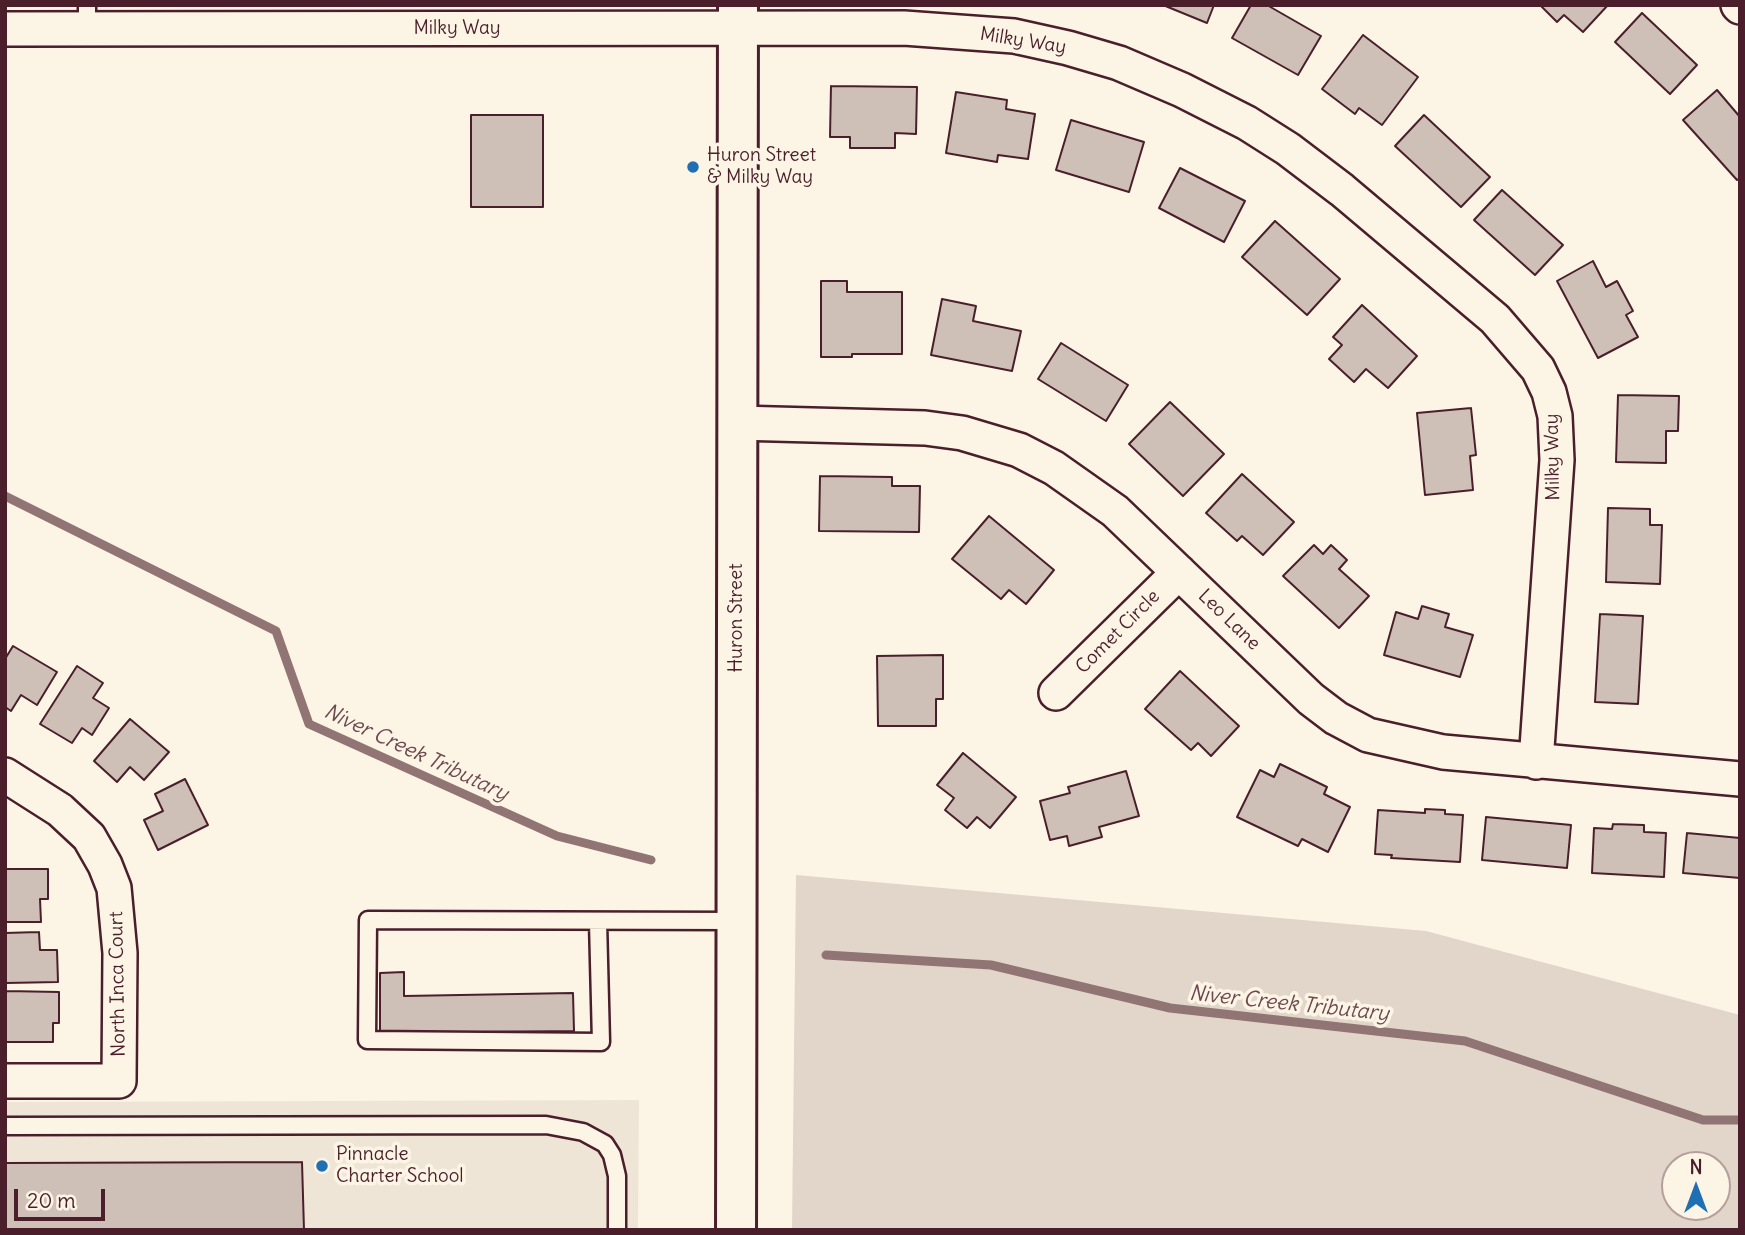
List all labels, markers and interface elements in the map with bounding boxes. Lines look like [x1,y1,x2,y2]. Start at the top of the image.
street label: Milky Way [413,18,501,40]
street label: Milky Way [978,23,1068,59]
place label: Huron Street & Milky Way [707,145,816,189]
marker: Huron Street & Milky Way [685,159,701,175]
street label: Milky Way [1541,413,1565,501]
street label: Huron Street [726,563,748,673]
street label: Comet Circle [1071,585,1165,679]
street label: Leo Lane [1193,585,1265,655]
water label: Niver Creek Tributary [320,699,512,807]
street label: North Inca Court [105,911,131,1057]
water label: Niver Creek Tributary [1188,981,1390,1027]
place label: Pinnacle Charter School [336,1144,464,1188]
north arrow [1661,1151,1731,1221]
text: N [1689,1155,1703,1179]
marker: Pinnacle Charter School [314,1158,330,1174]
scale bar [18,1176,108,1220]
text: 20 m [27,1187,76,1214]

